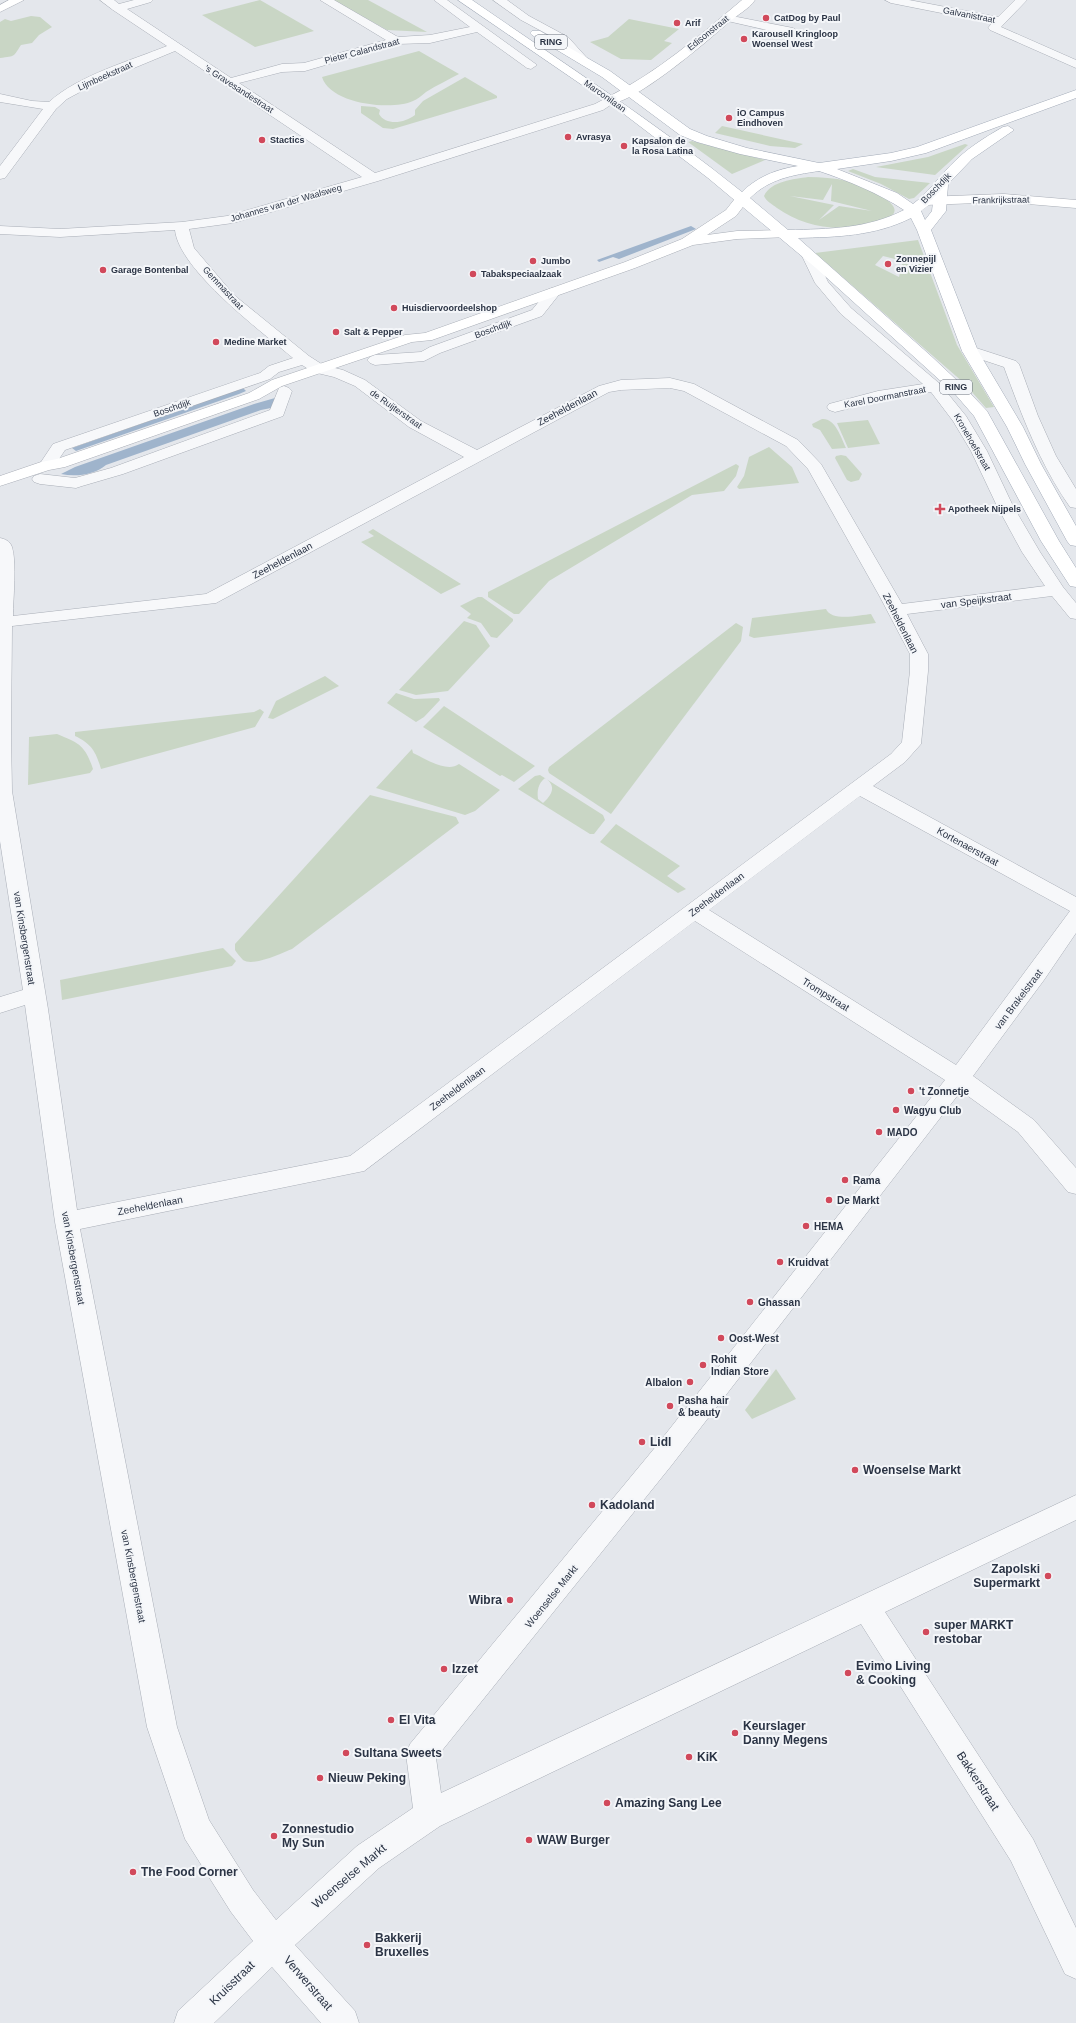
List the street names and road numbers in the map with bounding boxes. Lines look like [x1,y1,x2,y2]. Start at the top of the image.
street label: Galvanistraat [942,5,996,25]
street label: Edisonstraat [685,13,731,53]
road number: RING [535,35,567,49]
street label: Pieter Calandstraat [323,36,401,66]
street label: Lijmbeekstraat [76,59,134,92]
street label: 's Gravesandestraat [203,63,276,115]
street label: Marconilaan [582,78,628,114]
street label: Boschdijk [919,170,953,205]
street label: Johannes van der Waalsweg [229,182,343,224]
street label: Frankrijkstraat [972,194,1030,205]
street label: Gemmastraat [201,265,246,312]
street label: Boschdijk [473,318,513,340]
road number: RING [940,380,972,394]
street label: Karel Doormanstraat [843,384,927,410]
street label: de Ruijterstraat [368,387,424,431]
street label: Zeeheldenlaan [535,387,599,428]
street label: Boschdijk [152,397,192,419]
street label: Kronehoefstraat [952,412,993,473]
street label: Zeeheldenlaan [250,540,314,581]
street label: Zeeheldenlaan [881,591,920,655]
street label: van Speijkstraat [940,591,1012,610]
street label: Kortenaerstraat [935,825,1001,868]
street label: Zeeheldenlaan [687,870,746,919]
street label: van Kinsbergenstraat [12,891,37,986]
street label: van Brakelstraat [992,967,1045,1031]
street label: Trompstraat [800,976,852,1013]
street label: Zeeheldenlaan [428,1064,487,1113]
street label: Zeeheldenlaan [117,1194,184,1217]
street label: van Kinsbergenstraat [60,1211,87,1306]
street label: van Kinsbergenstraat [119,1529,148,1624]
street label: Woenselse Markt [523,1563,580,1630]
street label: Bakkerstraat [954,1749,1003,1814]
street label: Woenselse Markt [309,1840,389,1911]
street label: Verwerstraat [281,1953,336,2014]
street label: Kruisstraat [207,1958,258,2008]

